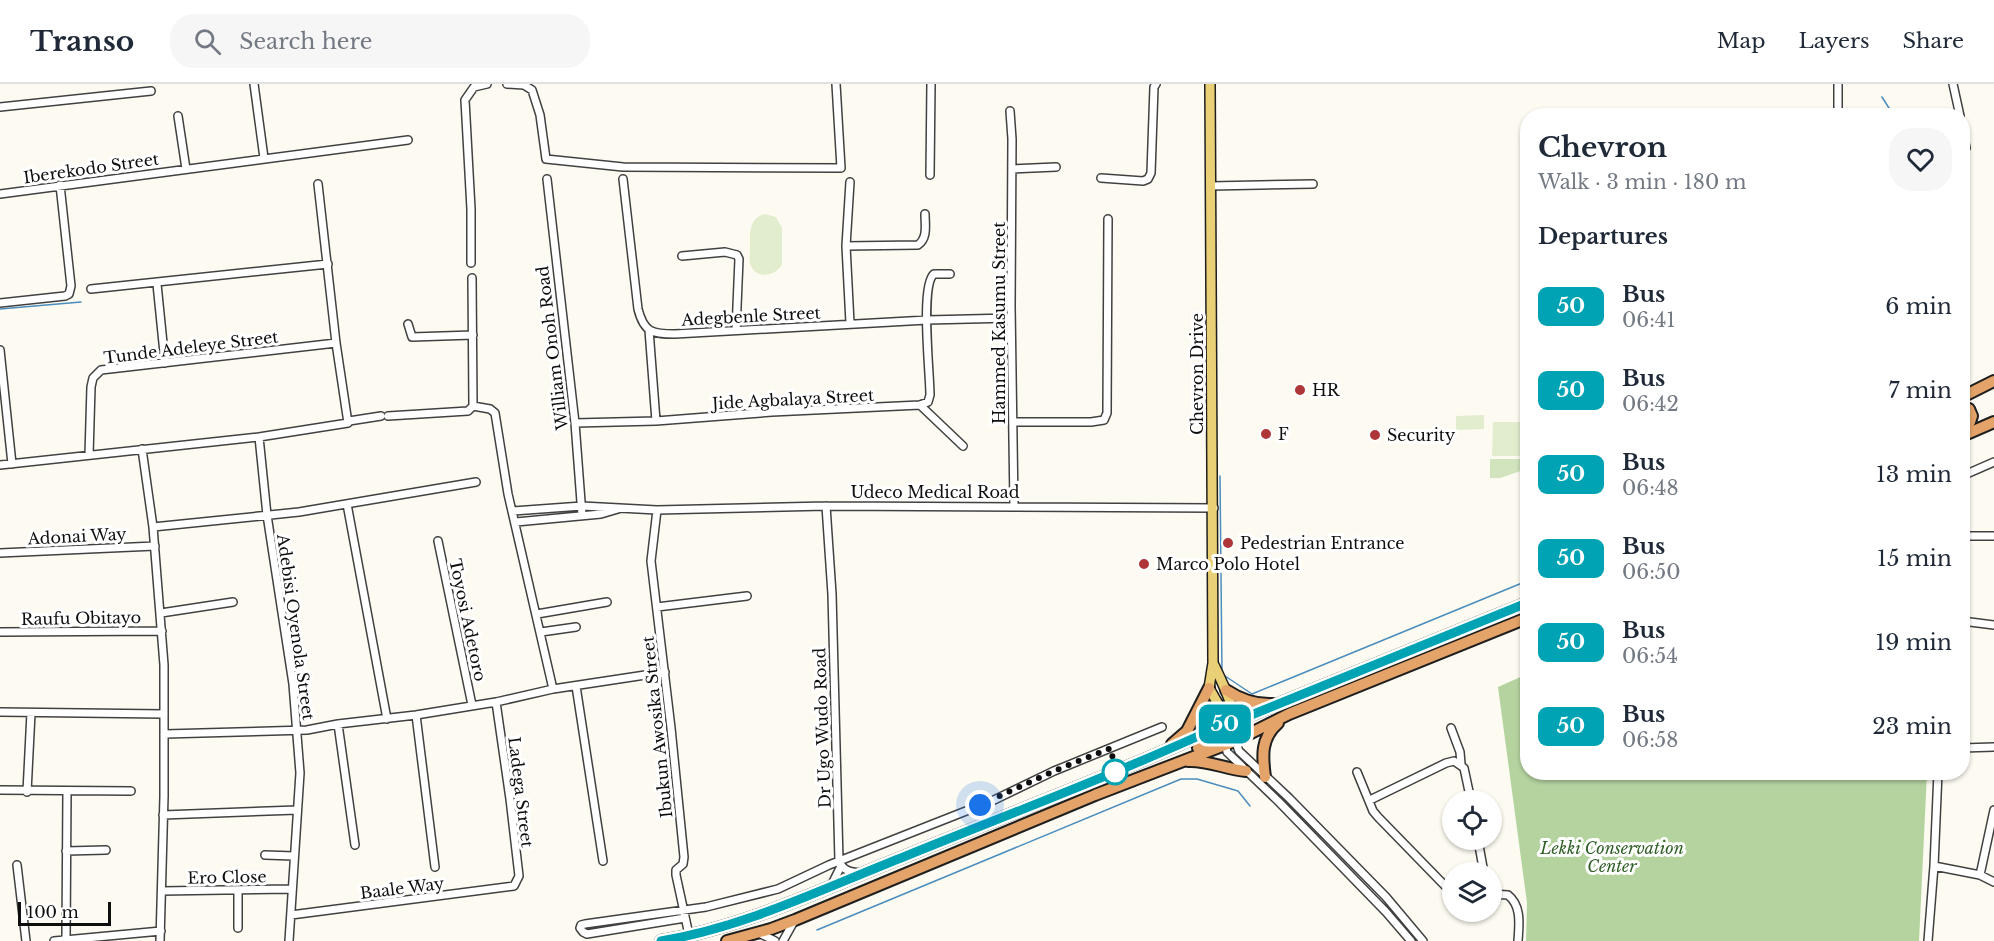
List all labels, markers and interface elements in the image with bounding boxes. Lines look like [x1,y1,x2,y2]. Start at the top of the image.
search box [170,14,590,68]
text: Transo [30,24,134,59]
icon: search [191,25,224,58]
text: Search here [239,28,372,55]
text: Map [1717,28,1766,54]
text: Layers [1799,28,1870,54]
text: Share [1903,28,1964,54]
button: heart [1889,128,1952,191]
text: Chevron [1538,130,1667,165]
street label: Iberekodo Street [22,149,160,187]
text: Walk · 3 min · 180 m [1538,170,1746,194]
street label: Hammed Kasumu Street [989,222,1009,424]
text: Departures [1538,223,1668,250]
street label: William Onoh Road [532,264,572,432]
text: Bus [1622,281,1665,308]
text: 50 [1557,293,1585,319]
text: 6 min [1885,293,1952,320]
street label: Adegbenle Street [680,302,821,330]
text: 06:41 [1622,308,1675,332]
street label: Chevron Drive [1187,313,1207,435]
street label: Tunde Adeleye Street [103,326,279,368]
text: Bus [1622,365,1665,392]
text: 50 [1557,377,1585,403]
text: 7 min [1888,377,1952,404]
place label: HR [1312,380,1341,400]
marker: HR [1293,383,1307,397]
street label: Jide Agbalaya Street [710,385,874,413]
text: 06:42 [1622,392,1679,416]
place label: F [1278,424,1289,444]
place label: Security [1387,425,1456,445]
marker: F [1259,427,1273,441]
marker: Security [1368,428,1382,442]
text: Bus [1622,449,1665,476]
text: 50 [1557,461,1585,487]
text: 13 min [1876,461,1952,488]
text: 06:48 [1622,476,1679,500]
street label: Udeco Medical Road [850,482,1020,502]
street label: Adonai Way [26,523,128,549]
street label: Adebisi Oyenola Street [273,532,319,721]
place label: Pedestrian Entrance [1240,533,1404,553]
text: Bus [1622,533,1665,560]
marker: Pedestrian Entrance [1221,536,1235,550]
text: 50 [1557,545,1585,571]
text: 15 min [1877,545,1952,572]
place label: Marco Polo Hotel [1156,554,1300,574]
street label: Toyosi Adetoro [445,557,491,683]
marker: Marco Polo Hotel [1137,557,1151,571]
text: 06:50 [1622,560,1680,584]
street label: Raufu Obitayo [21,607,141,629]
text: Bus [1622,617,1665,644]
text: 50 [1557,629,1585,655]
text: 19 min [1875,629,1952,656]
street label: Ibukun Awosika Street [638,635,676,819]
text: 06:54 [1622,644,1678,668]
street label: Dr Ugo Wudo Road [809,647,835,809]
text: Bus [1622,701,1665,728]
line badge: 50 [1198,704,1252,744]
text: 50 [1211,711,1239,737]
text: 50 [1557,713,1585,739]
text: 23 min [1872,713,1952,740]
text: 06:58 [1622,728,1678,752]
street label: Ladega Street [504,735,538,849]
unlabelled marker [1102,759,1128,785]
your location [965,790,995,820]
map controls [1442,790,1502,922]
button: locate [1442,790,1502,850]
park label: Lekki Conservation Center [1539,838,1684,876]
button: layers [1442,862,1502,922]
street label: Ero Close [187,866,267,888]
street label: Baale Way [359,873,446,903]
scale bar [18,899,111,926]
text: 100 m [27,902,79,922]

